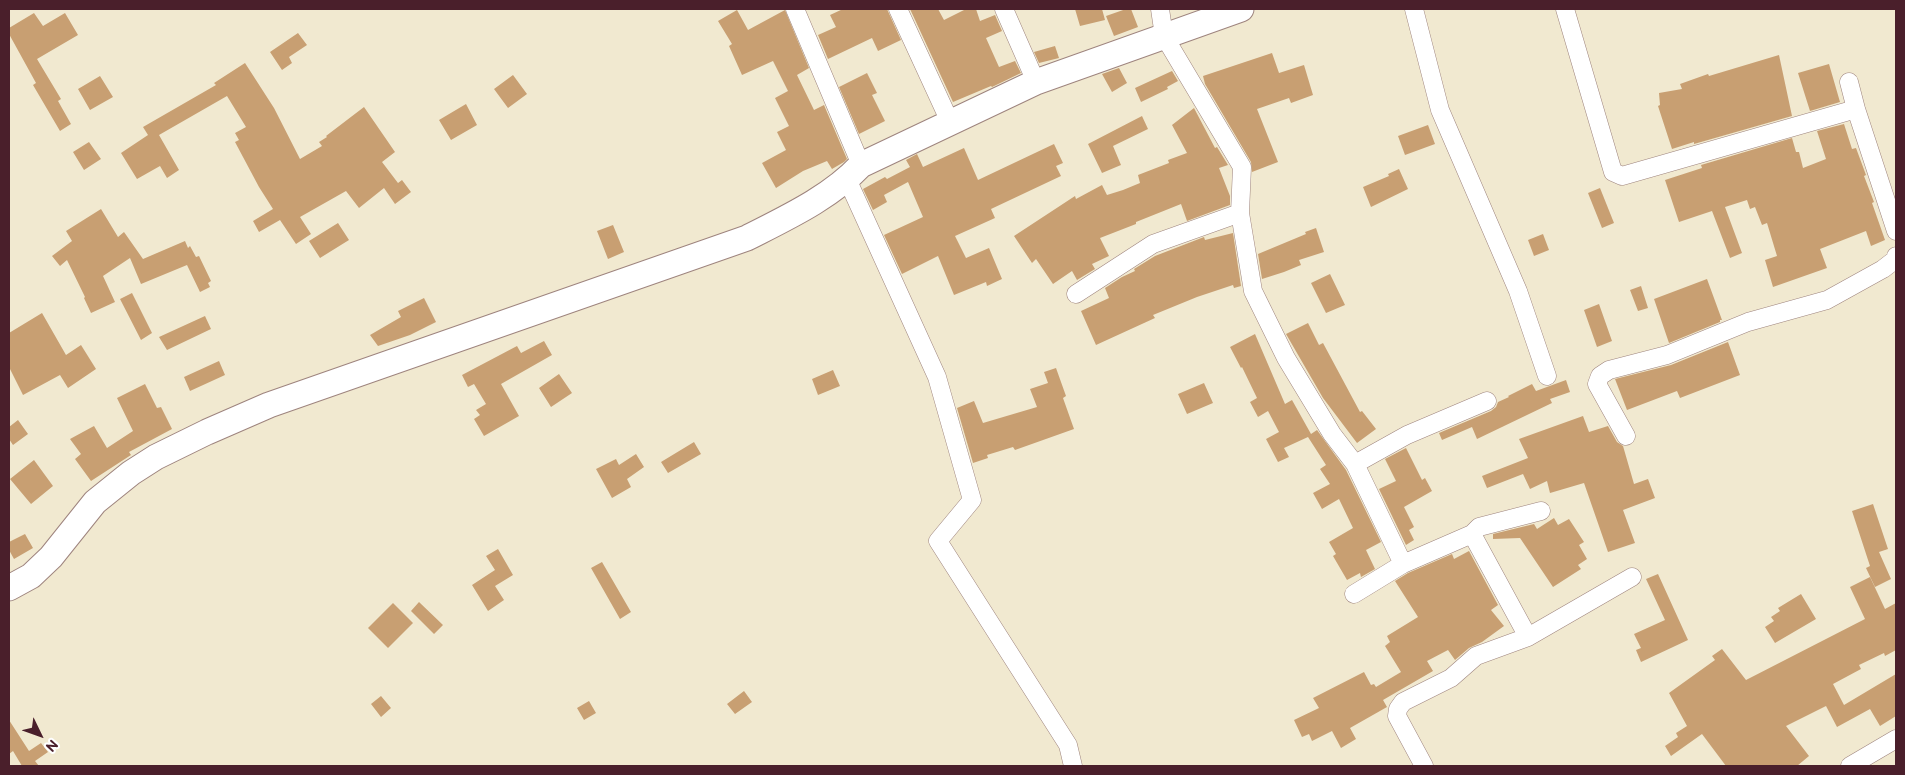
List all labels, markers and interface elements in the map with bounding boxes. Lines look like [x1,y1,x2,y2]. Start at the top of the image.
north arrow [15,710,65,760]
text: N [42,736,61,755]

